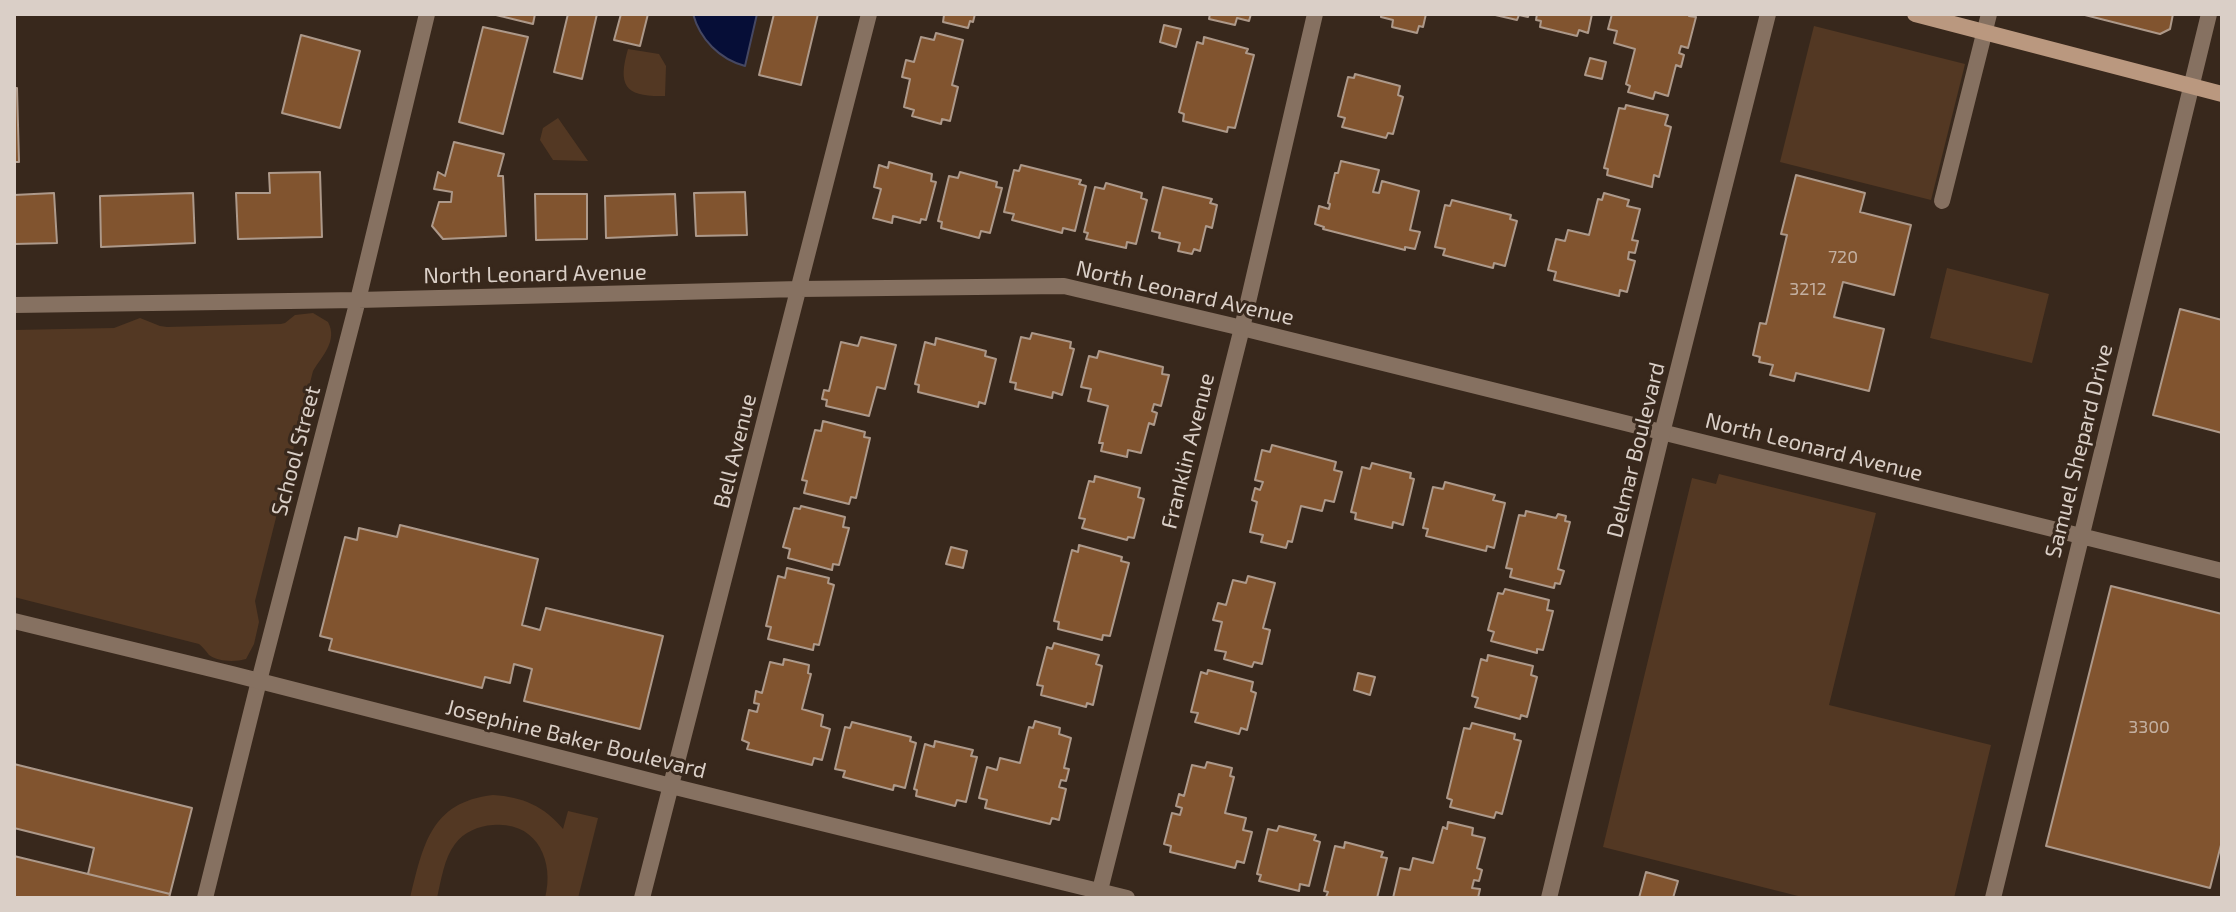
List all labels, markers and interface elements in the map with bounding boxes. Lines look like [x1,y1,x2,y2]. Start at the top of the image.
house number: 720 [1828,246,1858,268]
street label: North Leonard Avenue [1073,255,1297,331]
street label: North Leonard Avenue [423,259,647,289]
house number: 3212 [1789,278,1827,300]
street label: Samuel Shepard Drive [2040,341,2118,561]
street label: Delmar Boulevard [1601,360,1671,540]
street label: Franklin Avenue [1156,370,1220,532]
street label: School Street [266,383,326,519]
street label: Bell Avenue [708,391,762,511]
street label: North Leonard Avenue [1703,407,1925,487]
street label: Josephine Baker Boulevard [443,694,709,784]
house number: 3300 [2128,716,2170,738]

